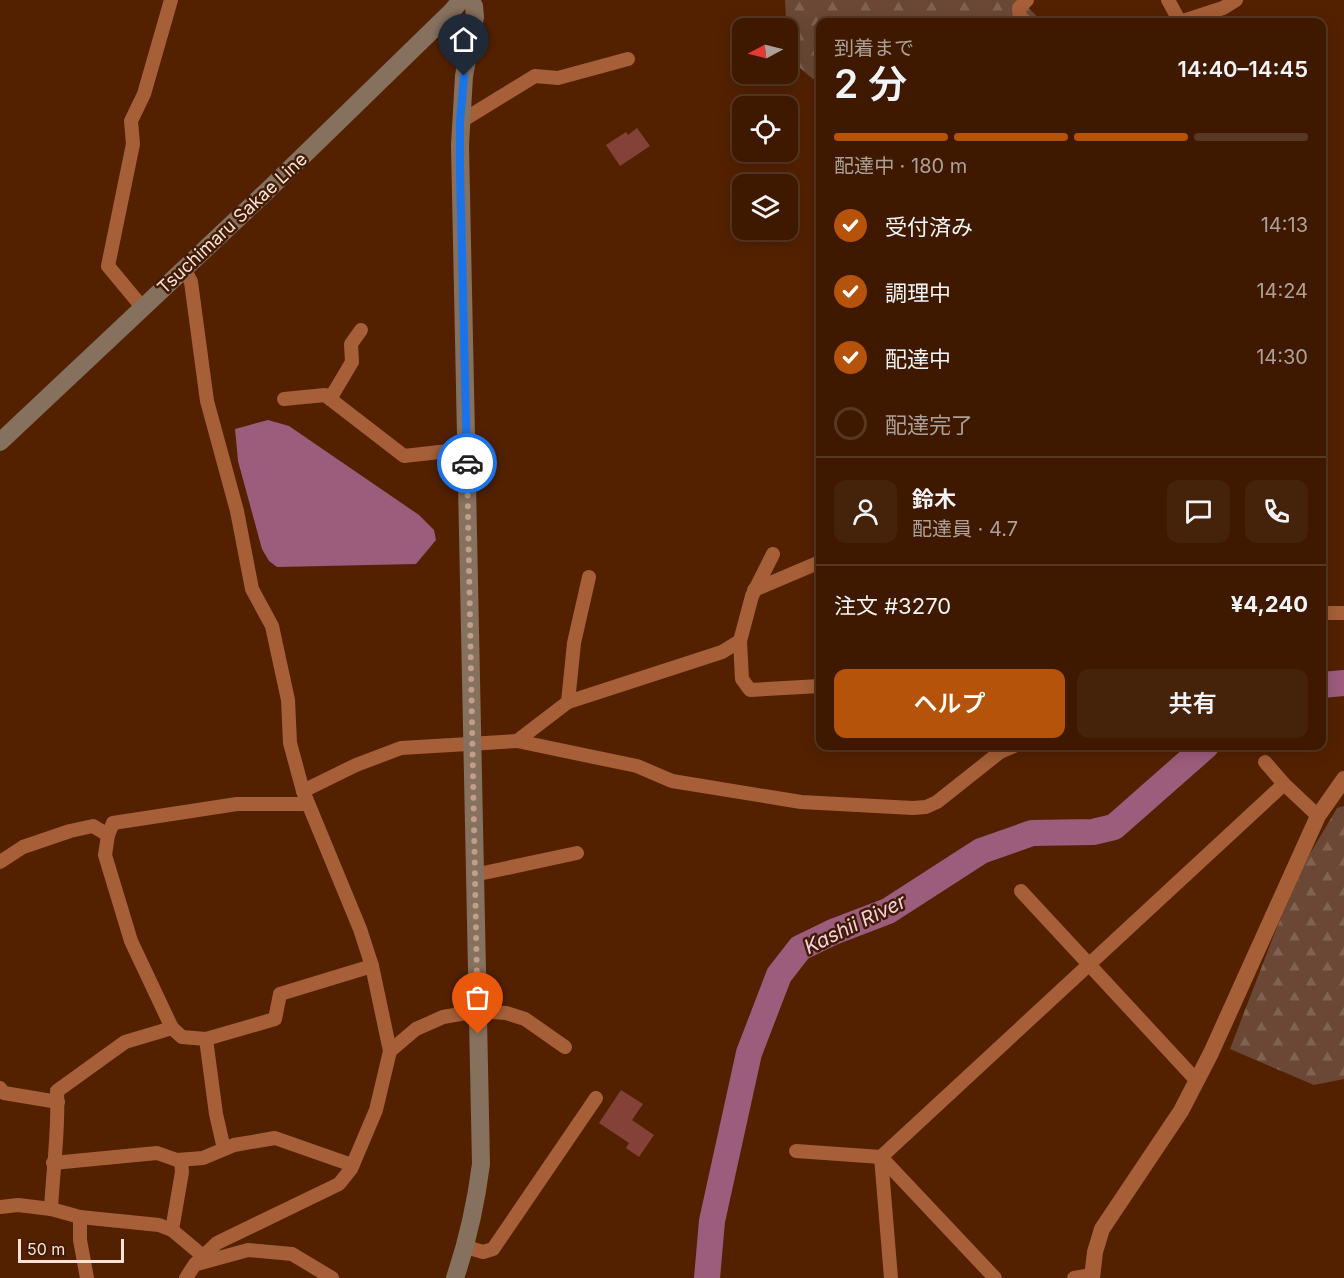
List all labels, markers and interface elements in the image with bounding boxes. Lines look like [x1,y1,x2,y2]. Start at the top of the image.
pin [438,14,489,76]
north arrow [732,18,798,84]
map controls [732,18,798,240]
icon: home [447,23,480,56]
text: 到着まで [834,36,914,60]
text: 14:40–14:45 [1177,56,1308,82]
text: 2 分 [834,60,907,107]
button: locate [732,96,798,162]
street label: Tsuchimaru Sakae Line [153,148,311,298]
text: 配達中 · 180 m [834,154,967,178]
button: layers [732,174,798,240]
icon: check [834,209,867,242]
text: 14:13 [1261,213,1308,237]
text: 受付済み [885,214,973,240]
icon: check [834,275,867,308]
text: 14:24 [1256,279,1308,303]
text: 調理中 [885,280,951,306]
icon: check [834,341,867,374]
text: 14:30 [1256,345,1308,369]
text: 配達中 [885,346,951,372]
text: 配達完了 [885,412,973,438]
courier [437,433,497,493]
icon: car [451,447,484,480]
button: person [834,480,897,543]
button: chat [1167,480,1230,543]
button: phone [1245,480,1308,543]
text: 鈴木 [912,486,956,512]
text: 配達員 · 4.7 [912,517,1018,541]
text: ¥4,240 [1231,591,1308,617]
text: 注文 #3270 [834,593,951,619]
button: ヘルプ [834,669,1065,738]
button: 共有 [1077,669,1308,738]
water label: Kashii River [800,889,910,959]
pin [452,972,503,1034]
icon: bag [461,981,494,1014]
scale bar [18,1236,124,1264]
text: 50 m [27,1239,65,1259]

